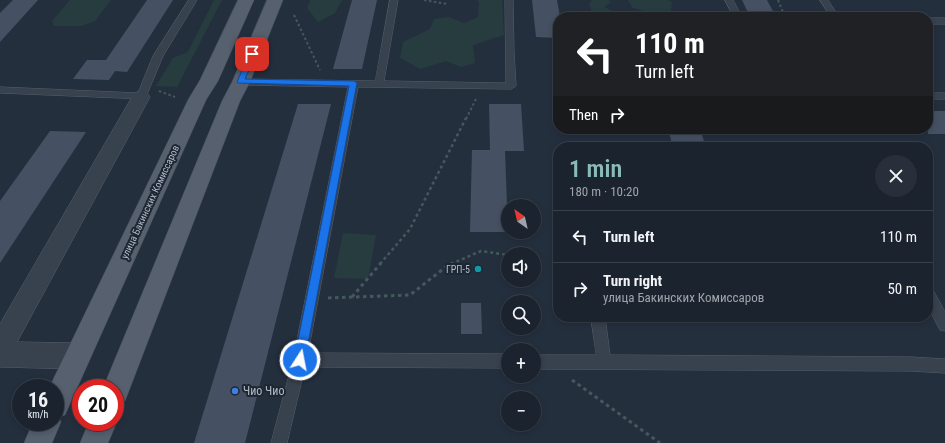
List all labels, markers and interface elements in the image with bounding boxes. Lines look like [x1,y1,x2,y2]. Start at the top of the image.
text: 110 m [635,27,705,60]
icon: left [569,28,621,80]
pin [235,37,269,71]
icon: arrive [241,43,263,65]
text: Turn left [635,61,694,82]
icon: right [606,104,628,126]
text: Then [569,106,598,124]
street label: улица Бакинских Комиссаров [119,143,181,261]
text: 1 min [569,155,622,183]
button: close [875,155,917,197]
text: 180 m · 10:20 [569,184,639,199]
north arrow [501,199,541,239]
map controls [501,199,541,431]
icon: left [569,226,591,248]
text: Turn left [603,228,654,246]
text: 110 m [880,228,917,246]
button: sound [501,247,541,287]
place label: ГРП-5 [446,264,470,275]
marker: ГРП-5 [473,264,483,274]
text: Turn right [603,272,662,290]
icon: right [569,278,591,300]
text: 50 m [887,280,917,298]
text: улица Бакинских Комиссаров [603,290,764,305]
button: search [501,295,541,335]
position arrow [279,339,321,381]
button: + [501,343,541,383]
speed limit sign: 20 [72,379,124,431]
place label: Чио Чио [243,384,284,398]
marker: Чио Чио [230,386,240,396]
text: 16 [28,388,48,412]
button: − [501,391,541,431]
text: km/h [28,409,48,420]

